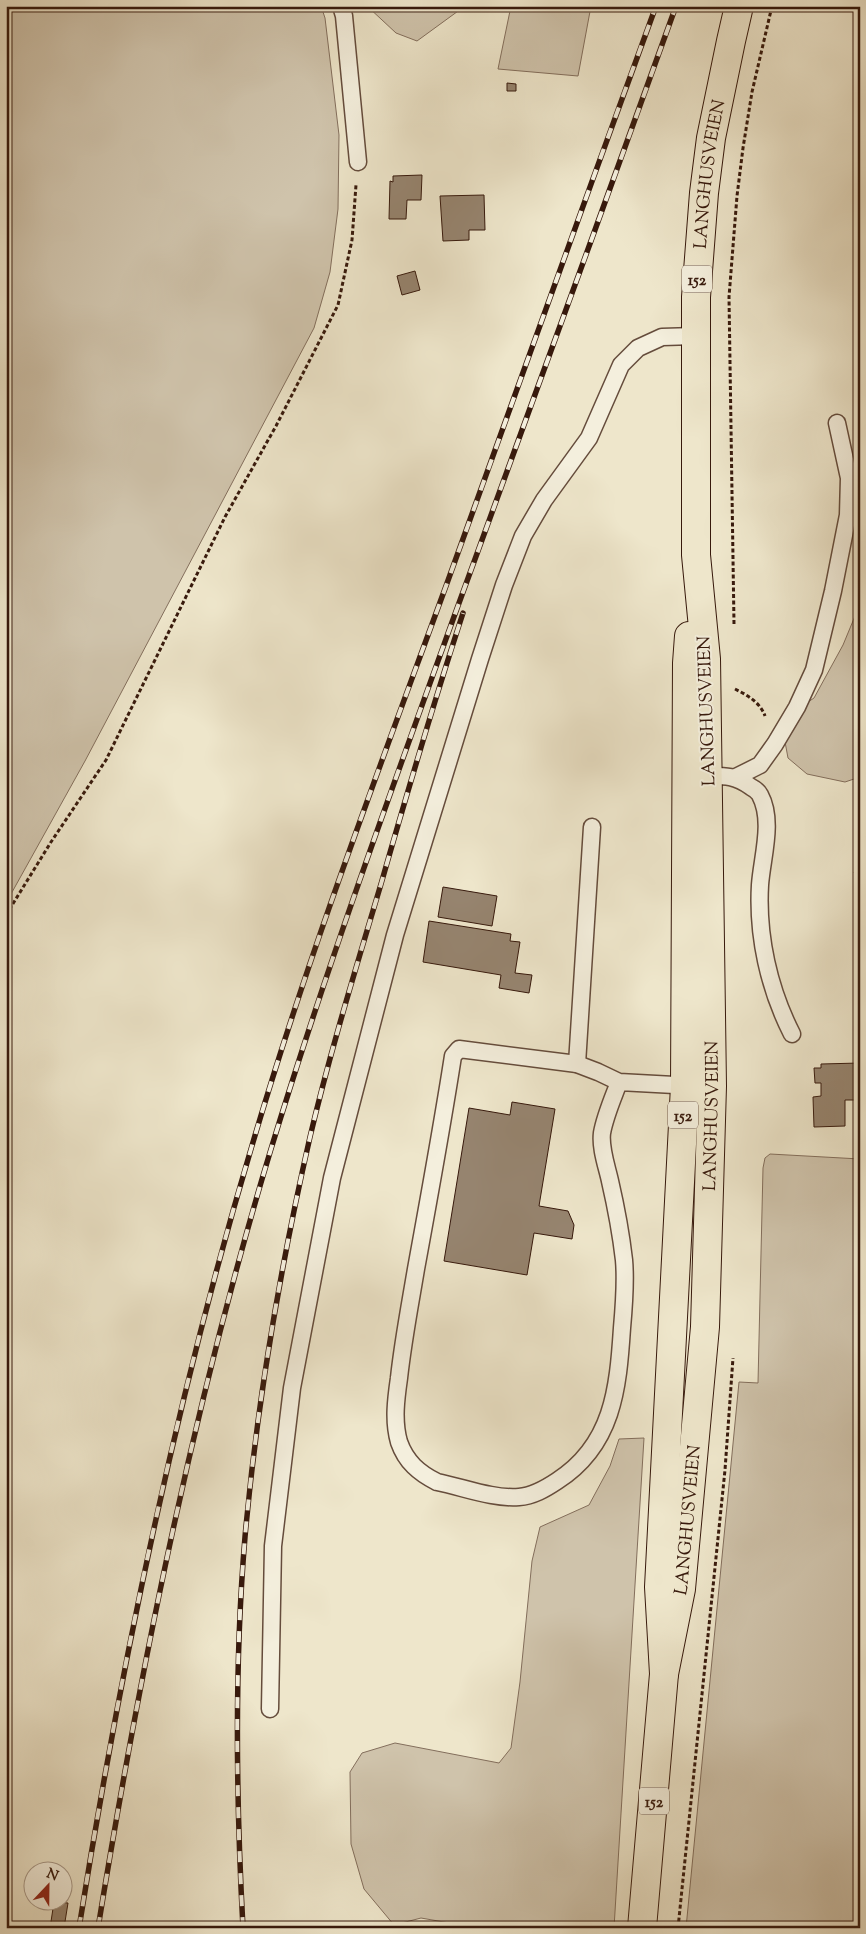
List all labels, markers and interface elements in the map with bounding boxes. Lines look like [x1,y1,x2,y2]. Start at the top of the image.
street label: LANGHUSVEIEN [689,97,734,250]
road number: 152 [682,266,712,292]
street label: LANGHUSVEIEN [692,635,724,787]
street label: LANGHUSVEIEN [698,1040,727,1192]
road number: 152 [668,1102,698,1128]
street label: LANGHUSVEIEN [669,1444,709,1598]
road number: 152 [639,1788,669,1814]
north arrow [22,1862,72,1912]
text: N [43,1864,61,1887]

